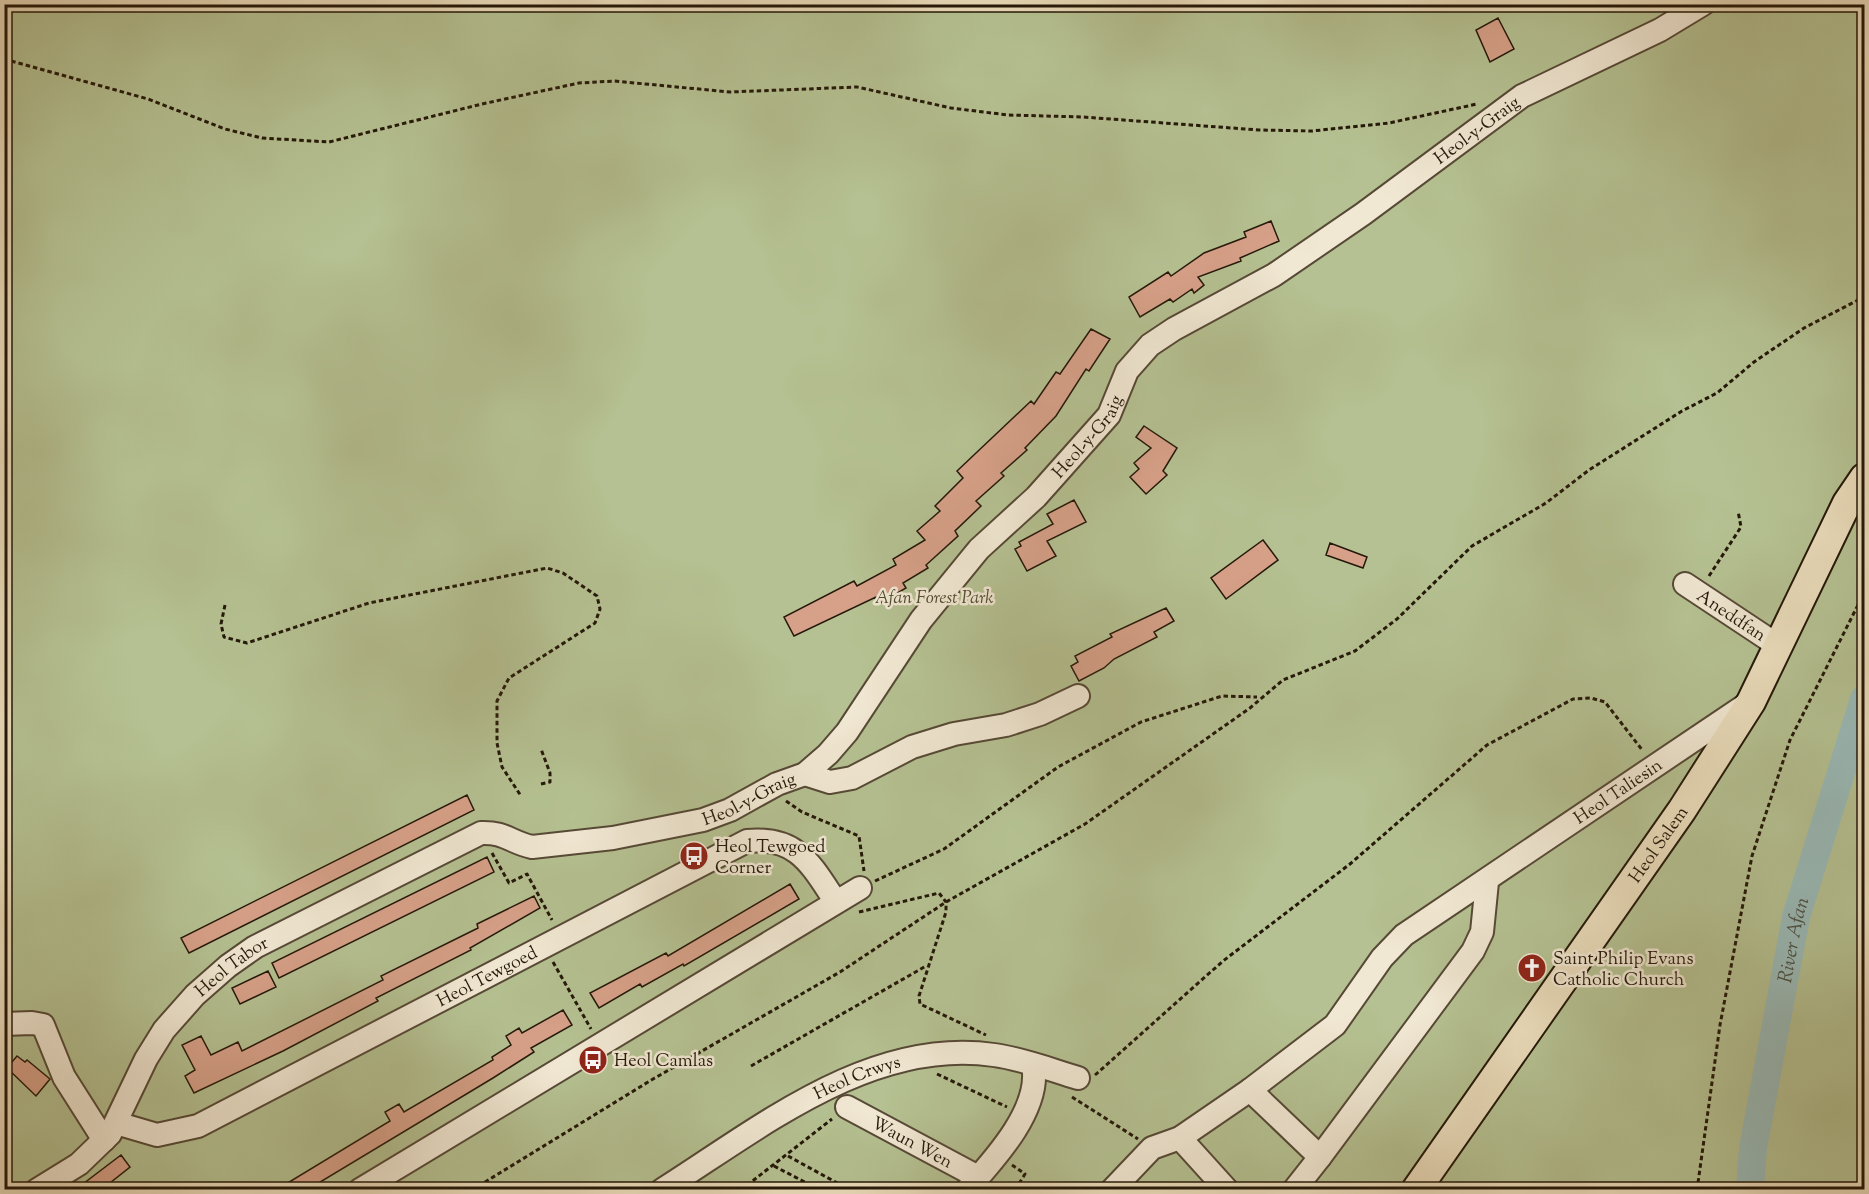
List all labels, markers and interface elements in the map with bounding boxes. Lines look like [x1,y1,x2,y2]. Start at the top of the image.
street label: Heol-y-Graig [1429,91,1526,172]
street label: Heol-y-Graig [1047,392,1131,485]
street label: Aneddfan [1691,584,1771,649]
park label: Afan Forest Park [875,586,993,612]
street label: Heol Taliesin [1569,753,1669,832]
street label: Heol-y-Graig [699,767,800,834]
street label: Heol Salem [1624,802,1696,889]
place label: Heol Tewgoed Corner [715,835,825,882]
bus stop icon: Heol Tewgoed Corner [678,840,710,872]
water label: River Afan [1772,893,1818,986]
street label: Heol Tabor [190,931,274,1004]
street label: Heol Tewgoed [433,941,543,1015]
place label: Saint Philip Evans Catholic Church [1553,947,1694,994]
church icon: Saint Philip Evans Catholic Church [1516,952,1548,984]
bus stop icon: Heol Camlas [577,1044,609,1076]
place label: Heol Camlas [614,1049,713,1075]
street label: Heol Crwys [810,1050,904,1108]
street label: Waun Wen [866,1111,957,1176]

